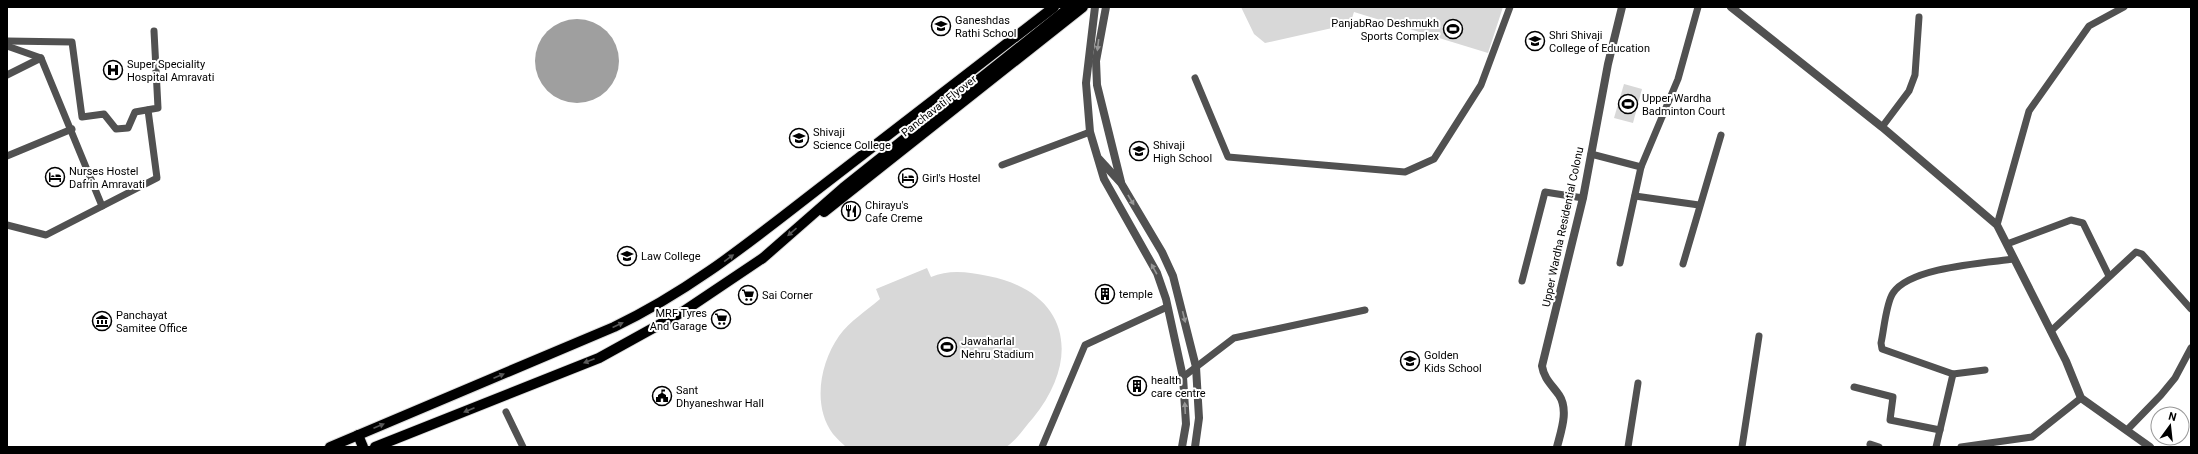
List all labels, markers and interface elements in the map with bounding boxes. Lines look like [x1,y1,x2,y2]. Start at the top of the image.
place label: Ganeshdas Rathi School [955,14,1016,40]
school or university icon: Ganeshdas Rathi School [930,15,952,37]
place label: PanjabRao Deshmukh Sports Complex [1331,17,1440,43]
sports icon: PanjabRao Deshmukh Sports Complex [1442,18,1464,40]
place label: Shri Shivaji College of Education [1549,29,1650,55]
school or university icon: Shri Shivaji College of Education [1524,30,1546,52]
one-way arrow [1095,39,1101,51]
place label: Super Speciality Hospital Amravati [127,58,214,84]
hospital icon: Super Speciality Hospital Amravati [102,59,124,81]
street label: Panchavati Flyover [899,72,979,139]
place label: Upper Wardha Badminton Court [1642,92,1725,118]
sports icon: Upper Wardha Badminton Court [1617,93,1639,115]
place label: Shivaji Science College [813,126,891,152]
school or university icon: Shivaji Science College [788,127,810,149]
place label: Shivaji High School [1153,139,1212,165]
school or university icon: Shivaji High School [1128,140,1150,162]
street label: Upper Wardha Residential Colonu [1540,146,1586,308]
place label: Nurses Hostel Dafrin Amravati [69,165,145,191]
hotel icon: Nurses Hostel Dafrin Amravati [44,166,66,188]
hotel icon: Girl's Hostel [897,167,919,189]
place label: Girl's Hostel [922,172,980,185]
one-way arrow [1128,194,1135,206]
place label: Chirayu's Cafe Creme [865,199,923,225]
restaurant icon: Chirayu's Cafe Creme [840,200,862,222]
one-way arrow [788,227,797,236]
school or university icon: Law College [616,245,638,267]
place label: Law College [641,250,701,263]
one-way arrow [724,253,735,262]
one-way arrow [1151,263,1158,274]
building icon: temple [1094,283,1116,305]
supermarket icon: Sai Corner [737,284,759,306]
place label: temple [1119,288,1153,301]
place label: Sai Corner [762,289,813,302]
place label: MRF Tyres And Garage [650,307,707,333]
supermarket icon: MRF Tyres And Garage [710,308,732,330]
place label: Panchayat Samitee Office [116,309,188,335]
museum icon: Panchayat Samitee Office [91,310,113,332]
one-way arrow [1181,311,1187,324]
one-way arrow [613,322,624,328]
place label: Jawaharlal Nehru Stadium [961,335,1034,361]
sports icon: Jawaharlal Nehru Stadium [936,336,958,358]
place label: Golden Kids School [1424,349,1482,375]
school or university icon: Golden Kids School [1399,350,1421,372]
one-way arrow [583,359,595,365]
one-way arrow [493,372,505,378]
place label: health care centre [1151,374,1206,400]
building icon: health care centre [1126,375,1148,397]
place label: Sant Dhyaneshwar Hall [676,384,764,410]
public building icon: Sant Dhyaneshwar Hall [651,385,673,407]
one-way arrow [1182,402,1189,414]
north arrow [2150,406,2190,446]
one-way arrow [463,407,474,413]
text: N [2167,410,2178,424]
one-way arrow [374,423,386,429]

